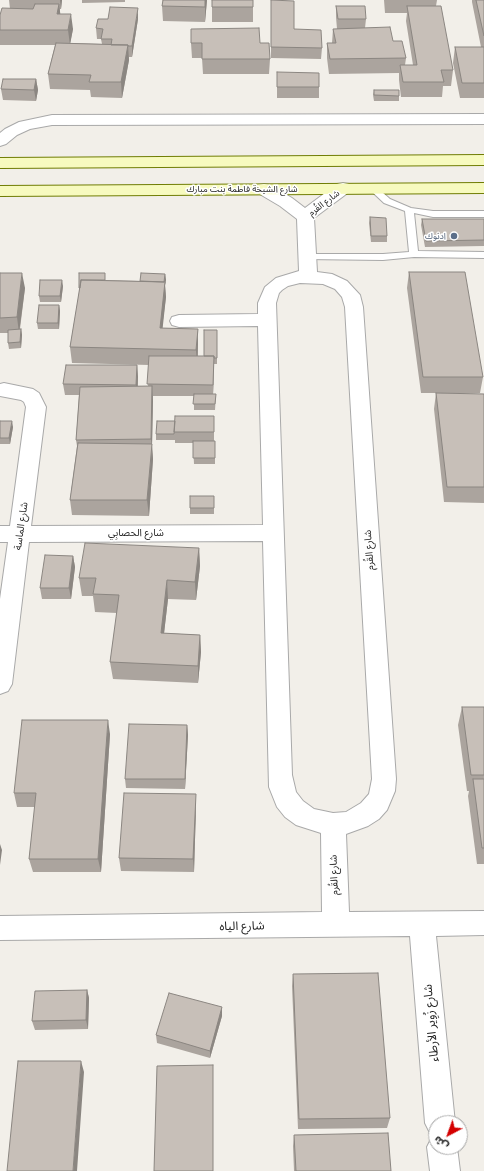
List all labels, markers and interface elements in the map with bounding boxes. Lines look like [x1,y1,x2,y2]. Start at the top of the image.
street label: شارع الشيخة فاطمة بنت مبارك [186,184,298,194]
street label: شارع القُرم [306,188,342,218]
place label: ادنوك [425,231,446,241]
marker: ادنوك [449,231,459,241]
street label: شارع الماسة [12,501,30,551]
street label: شارع الحصابِي [108,527,164,539]
street label: شارع القُرم [362,529,376,571]
street label: شارع القُرم [327,855,341,895]
street label: شارع الياه [219,918,265,934]
street label: شارع زُوِير الأرطاء [420,984,442,1062]
north arrow [428,1115,468,1155]
text: ش [431,1134,450,1154]

